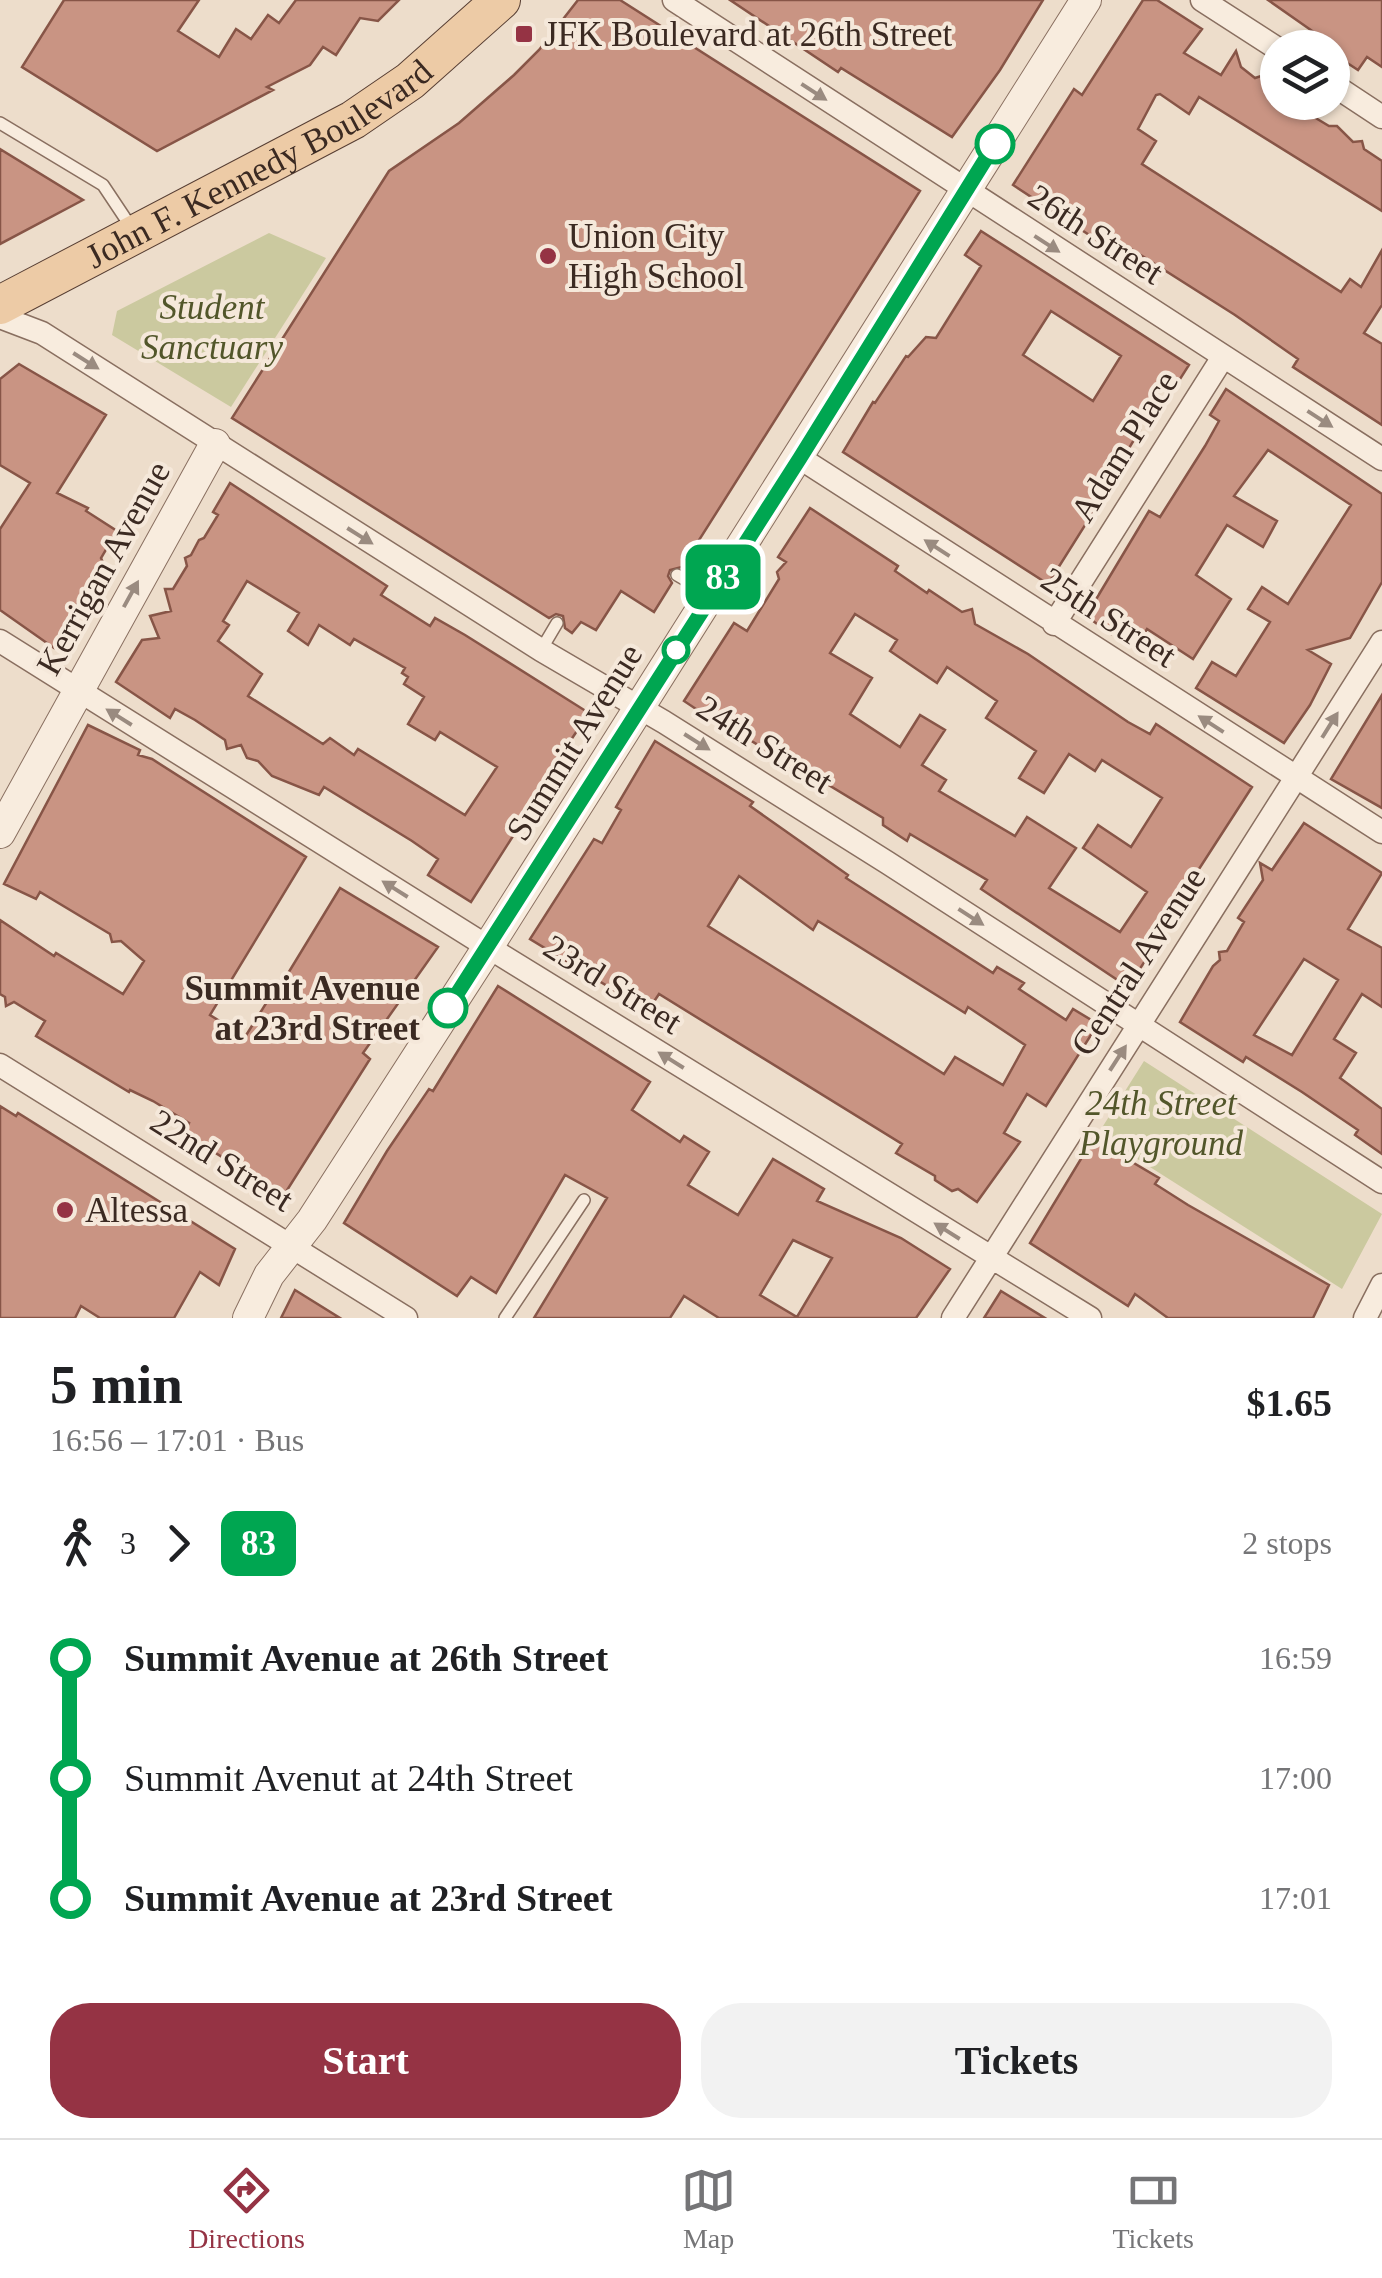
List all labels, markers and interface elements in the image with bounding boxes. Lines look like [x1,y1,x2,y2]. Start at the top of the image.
place label: JFK Boulevard at 26th Street [544,15,953,54]
marker: JFK Boulevard at 26th Street [513,23,535,45]
map controls [1260,30,1350,120]
button: layers [1260,30,1350,120]
street label: John F. Kennedy Boulevard [80,52,440,276]
one-way arrow [800,82,827,100]
unlabelled marker [976,125,1014,163]
street label: 26th Street [1021,177,1171,292]
place label: Union City High School [568,217,744,296]
one-way arrow [1033,235,1060,253]
marker: Union City High School [537,245,559,267]
park label: Student Sanctuary [141,288,283,367]
one-way arrow [73,352,100,370]
street label: Adam Place [1063,364,1186,529]
one-way arrow [1307,410,1334,428]
street label: Kerrigan Avenue [29,455,178,682]
one-way arrow [346,527,374,545]
one-way arrow [924,540,951,558]
line badge: 83 [678,544,768,610]
text: 83 [706,558,741,597]
street label: 25th Street [1034,560,1184,675]
one-way arrow [121,580,139,608]
street label: Summit Avenue [499,637,650,848]
unlabelled marker [663,637,689,663]
street label: 24th Street [690,687,840,802]
one-way arrow [105,709,133,726]
one-way arrow [1320,711,1338,739]
one-way arrow [1197,716,1224,734]
one-way arrow [683,733,711,751]
street label: Central Avenue [1063,860,1214,1063]
one-way arrow [381,880,408,899]
one-way arrow [957,907,985,926]
street label: 23rd Street [537,927,689,1042]
place label: Summit Avenue at 23rd Street [184,969,420,1048]
marker: Summit Avenue at 23rd Street [429,989,467,1027]
one-way arrow [1108,1044,1126,1072]
one-way arrow [657,1052,685,1069]
park label: 24th Street Playground [1078,1084,1243,1163]
street label: 22nd Street [143,1101,300,1220]
place label: Altessa [85,1191,189,1230]
marker: Altessa [54,1199,76,1221]
one-way arrow [933,1223,961,1240]
text: 5 min [50,1354,183,1415]
text: $1.65 [1247,1382,1332,1424]
text: 16:56 – 17:01 · Bus [50,1422,304,1458]
icon: walk [50,1516,105,1571]
icon: forward [151,1516,206,1571]
text: 83 [241,1524,276,1563]
text: 3 [120,1525,136,1561]
text: 2 stops [1242,1525,1332,1561]
text: Summit Avenue at 26th Street [124,1637,608,1679]
text: 16:59 [1259,1640,1332,1676]
text: Summit Avenut at 24th Street [124,1757,573,1799]
text: 17:00 [1259,1760,1332,1796]
text: Summit Avenue at 23rd Street [124,1877,612,1919]
text: 17:01 [1259,1880,1332,1916]
button: Start [50,2003,681,2118]
button: Tickets [701,2003,1332,2118]
tab: Directions [188,2163,305,2255]
tab: Map [681,2163,736,2255]
tab: Tickets [1112,2163,1194,2255]

